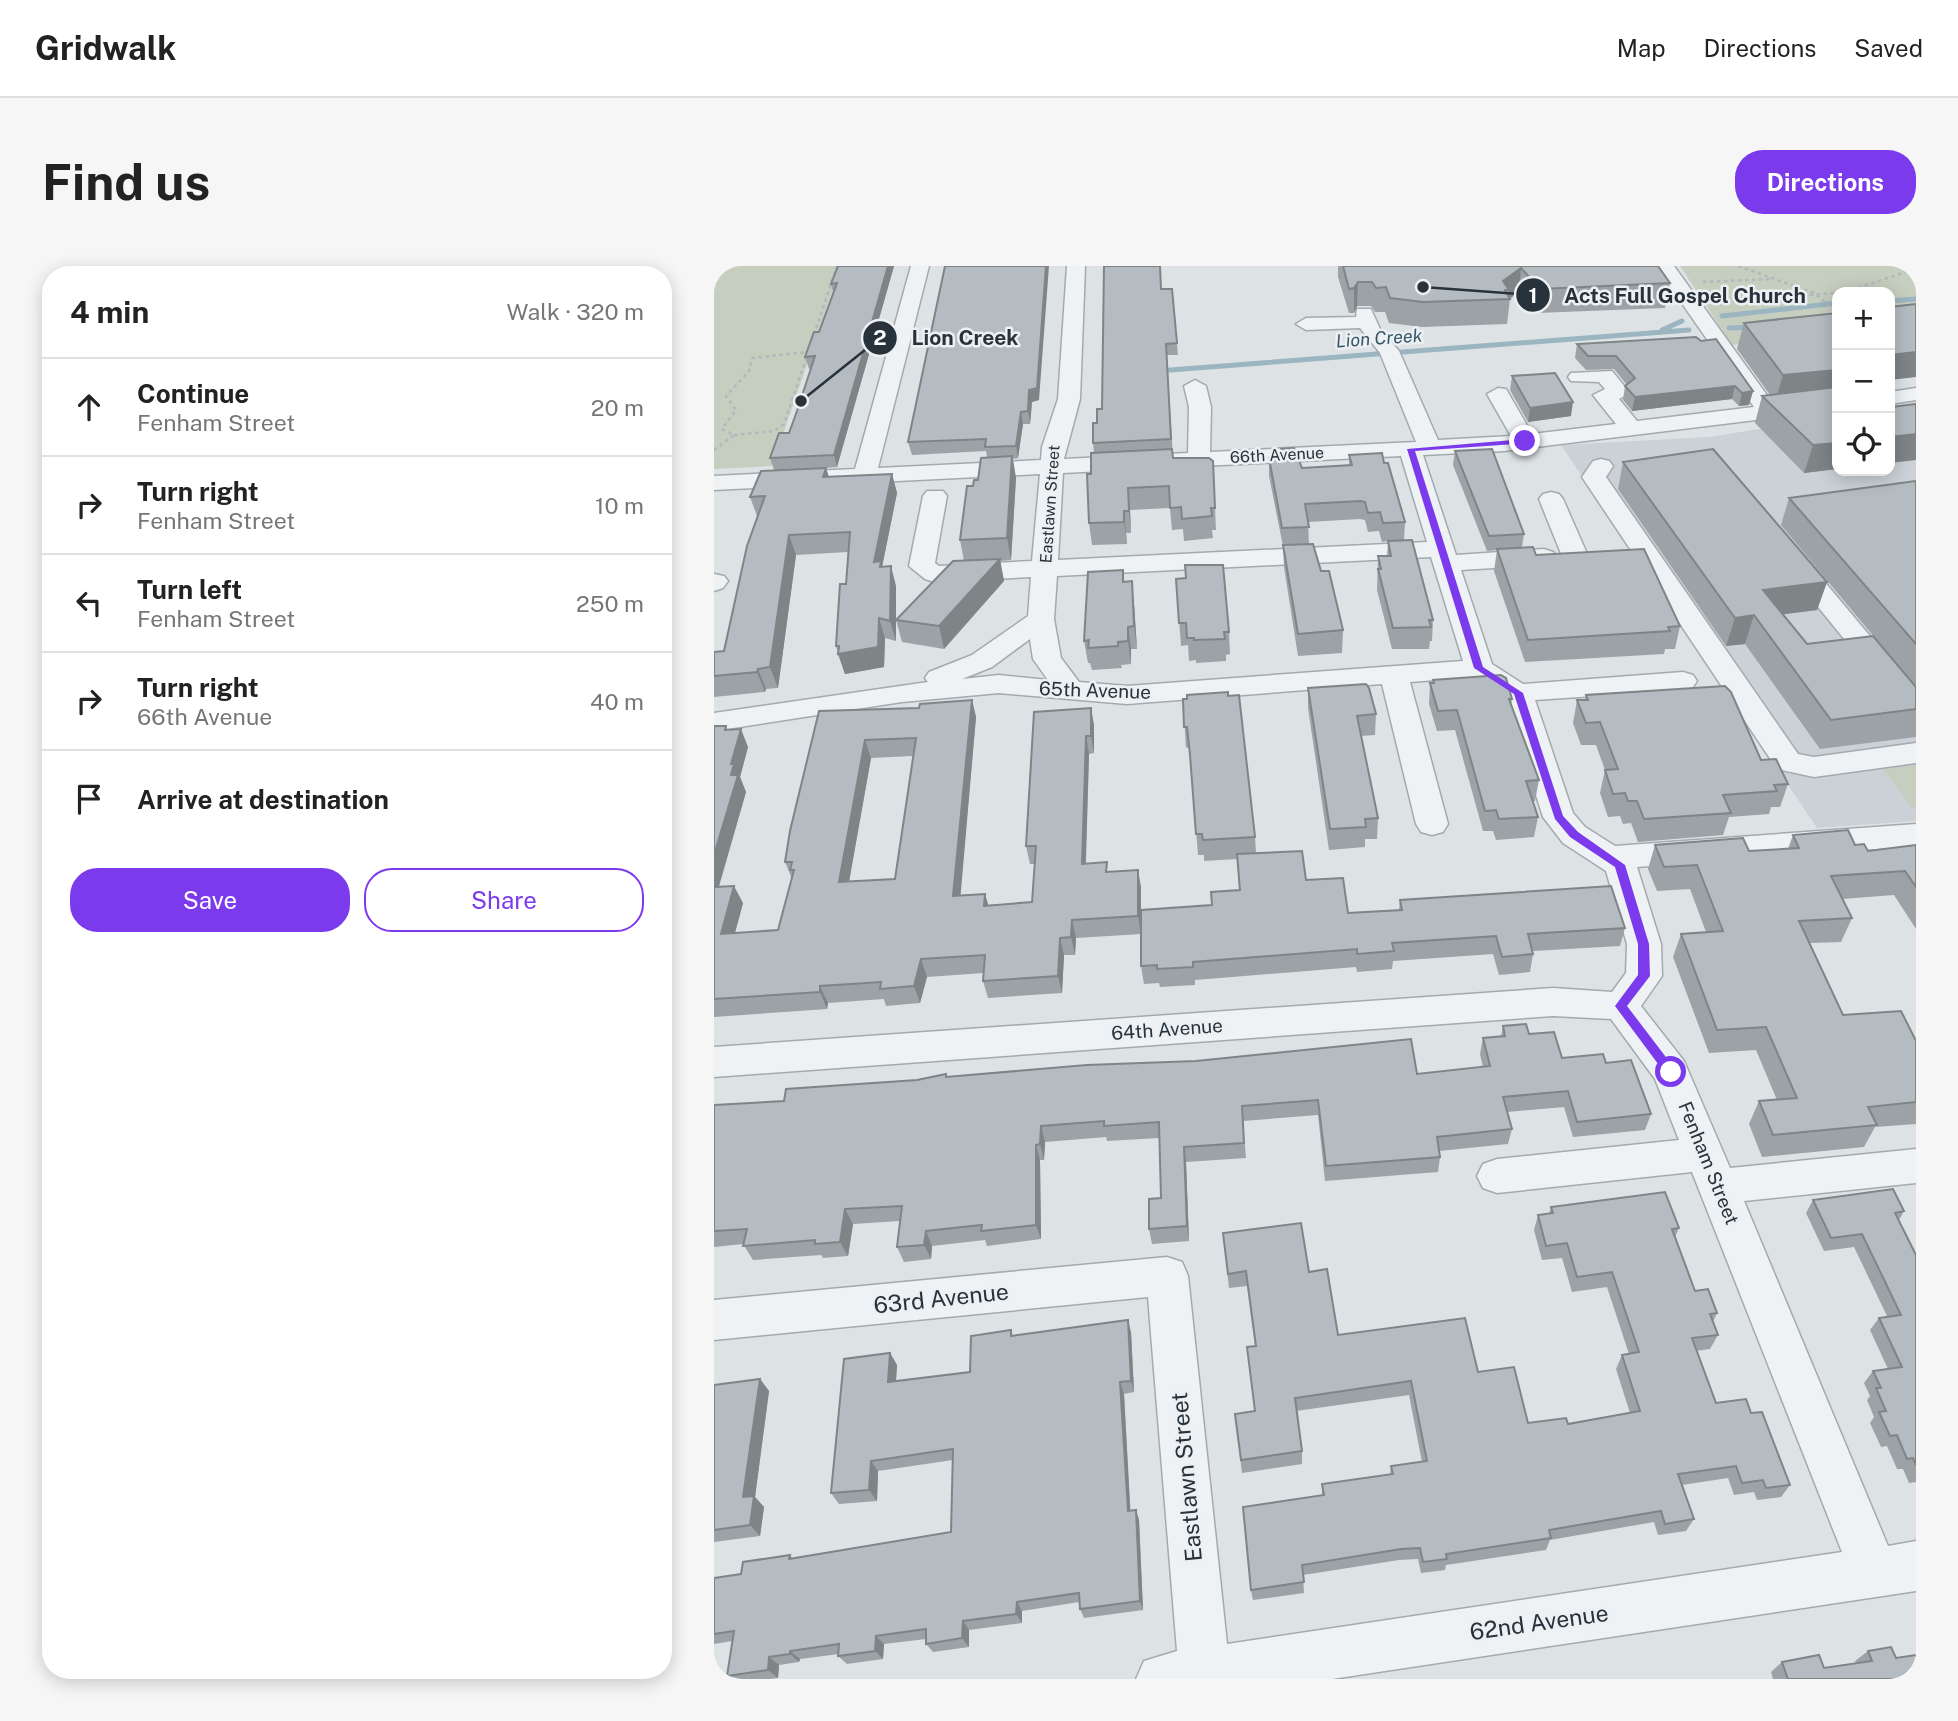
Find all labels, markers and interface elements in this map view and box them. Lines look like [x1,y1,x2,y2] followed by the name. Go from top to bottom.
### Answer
[35,29,176,67] text: Gridwalk
[1617,34,1666,62] text: Map
[1704,34,1816,62] text: Directions
[1854,34,1923,62] text: Saved
[1735,150,1916,214] button: Directions
[42,153,210,211] text: Find us
[1515,274,1820,316] callout: Acts Full Gospel Church
[1529,283,1538,308] text: 1
[1564,283,1806,308] text: Acts Full Gospel Church
[1832,287,1895,476] map controls
[1832,287,1895,350] button: +
[70,294,149,330] text: 4 min
[507,298,644,325] text: Walk · 320 m
[863,317,1033,359] callout: Lion Creek
[1335,324,1423,351] water label: Lion Creek
[873,325,887,350] text: 2
[911,325,1019,350] text: Lion Creek
[1832,350,1895,413] button: −
[137,378,249,409] text: Continue
[70,388,108,426] icon: ahead
[591,394,644,421] text: 20 m
[137,409,295,436] text: Fenham Street
[1832,413,1895,476] button: locate
[1509,425,1540,456] route end
[1230,443,1324,467] street label: 66th Avenue
[1036,444,1064,564] street label: Eastlawn Street
[137,476,259,507] text: Turn right
[70,486,108,524] icon: right
[595,492,644,519] text: 10 m
[137,507,295,534] text: Fenham Street
[137,574,242,605] text: Turn left
[70,584,108,622] icon: left
[576,590,644,617] text: 250 m
[137,605,295,632] text: Fenham Street
[137,672,259,703] text: Turn right
[1039,677,1151,703] street label: 65th Avenue
[70,682,108,720] icon: right
[590,688,644,715] text: 40 m
[137,703,272,730] text: 66th Avenue
[70,780,108,818] icon: arrive
[137,784,389,815] text: Arrive at destination
[70,868,350,932] button: Save
[364,868,644,932] button: Share
[1110,1014,1224,1044] street label: 64th Avenue
[1655,1056,1686,1087] route start
[1674,1098,1744,1228] street label: Fenham Street
[872,1277,1010,1319] street label: 63rd Avenue
[1165,1391,1207,1563] street label: Eastlawn Street
[1468,1599,1610,1645] street label: 62nd Avenue

